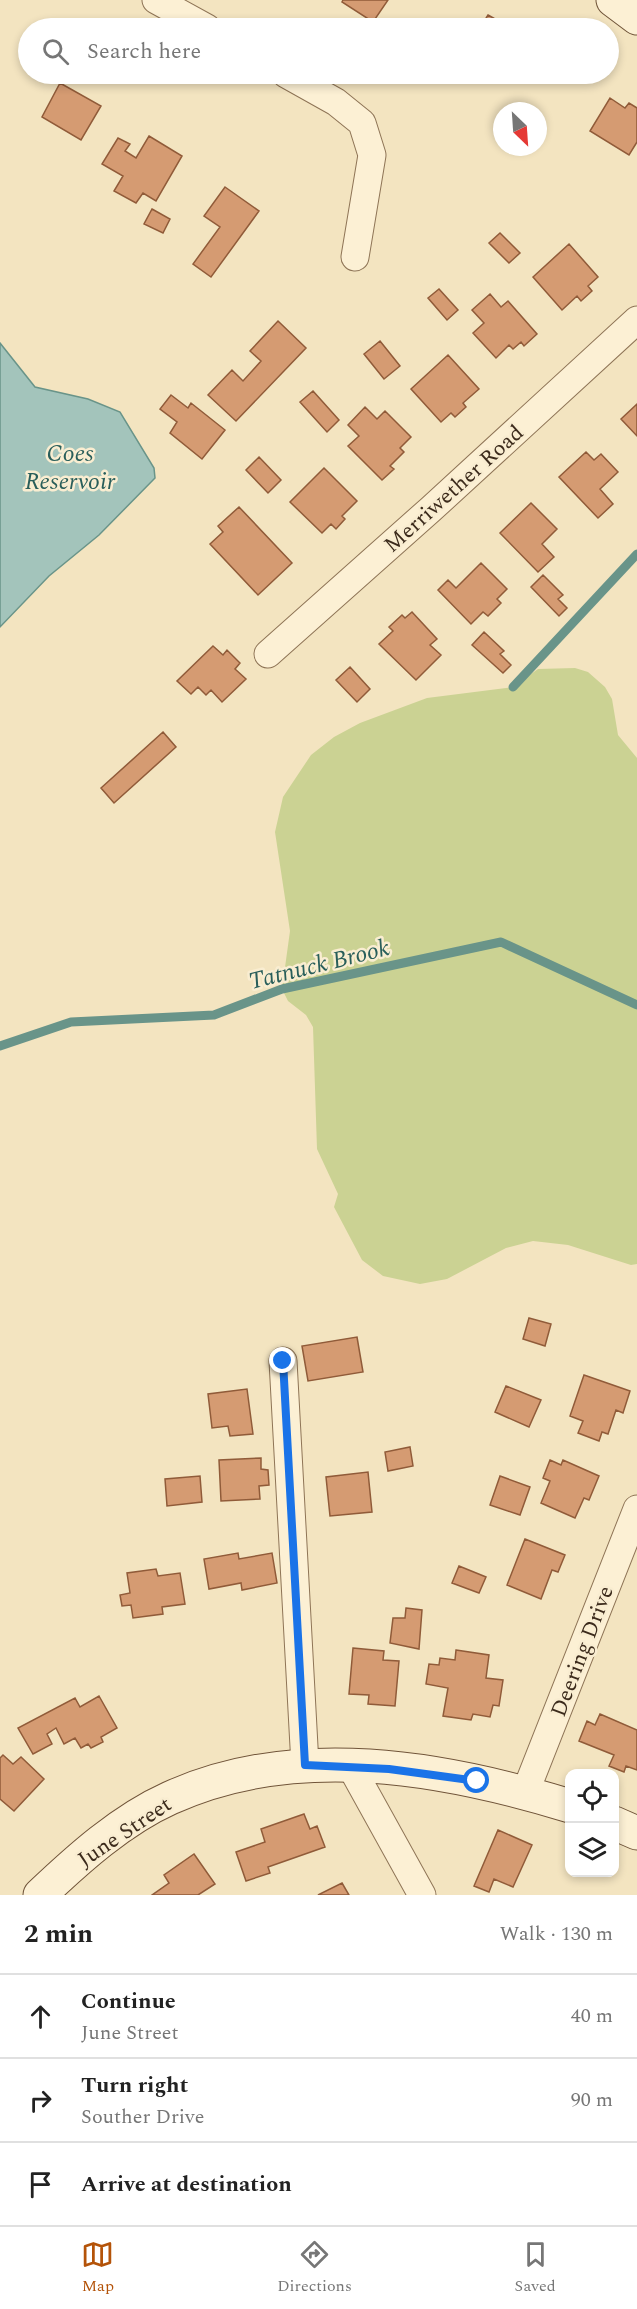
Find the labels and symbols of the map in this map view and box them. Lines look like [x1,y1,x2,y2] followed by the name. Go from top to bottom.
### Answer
[493,102,547,156] north arrow
[377,417,531,561] street label: Merriwether Road
[25,436,116,500] water label: Coes Reservoir
[245,930,394,1000] water label: Tatnuck Brook
[269,1347,295,1373] route end
[542,1581,623,1722] street label: Deering Drive
[463,1767,489,1793] route start
[71,1788,179,1876] street label: June Street

